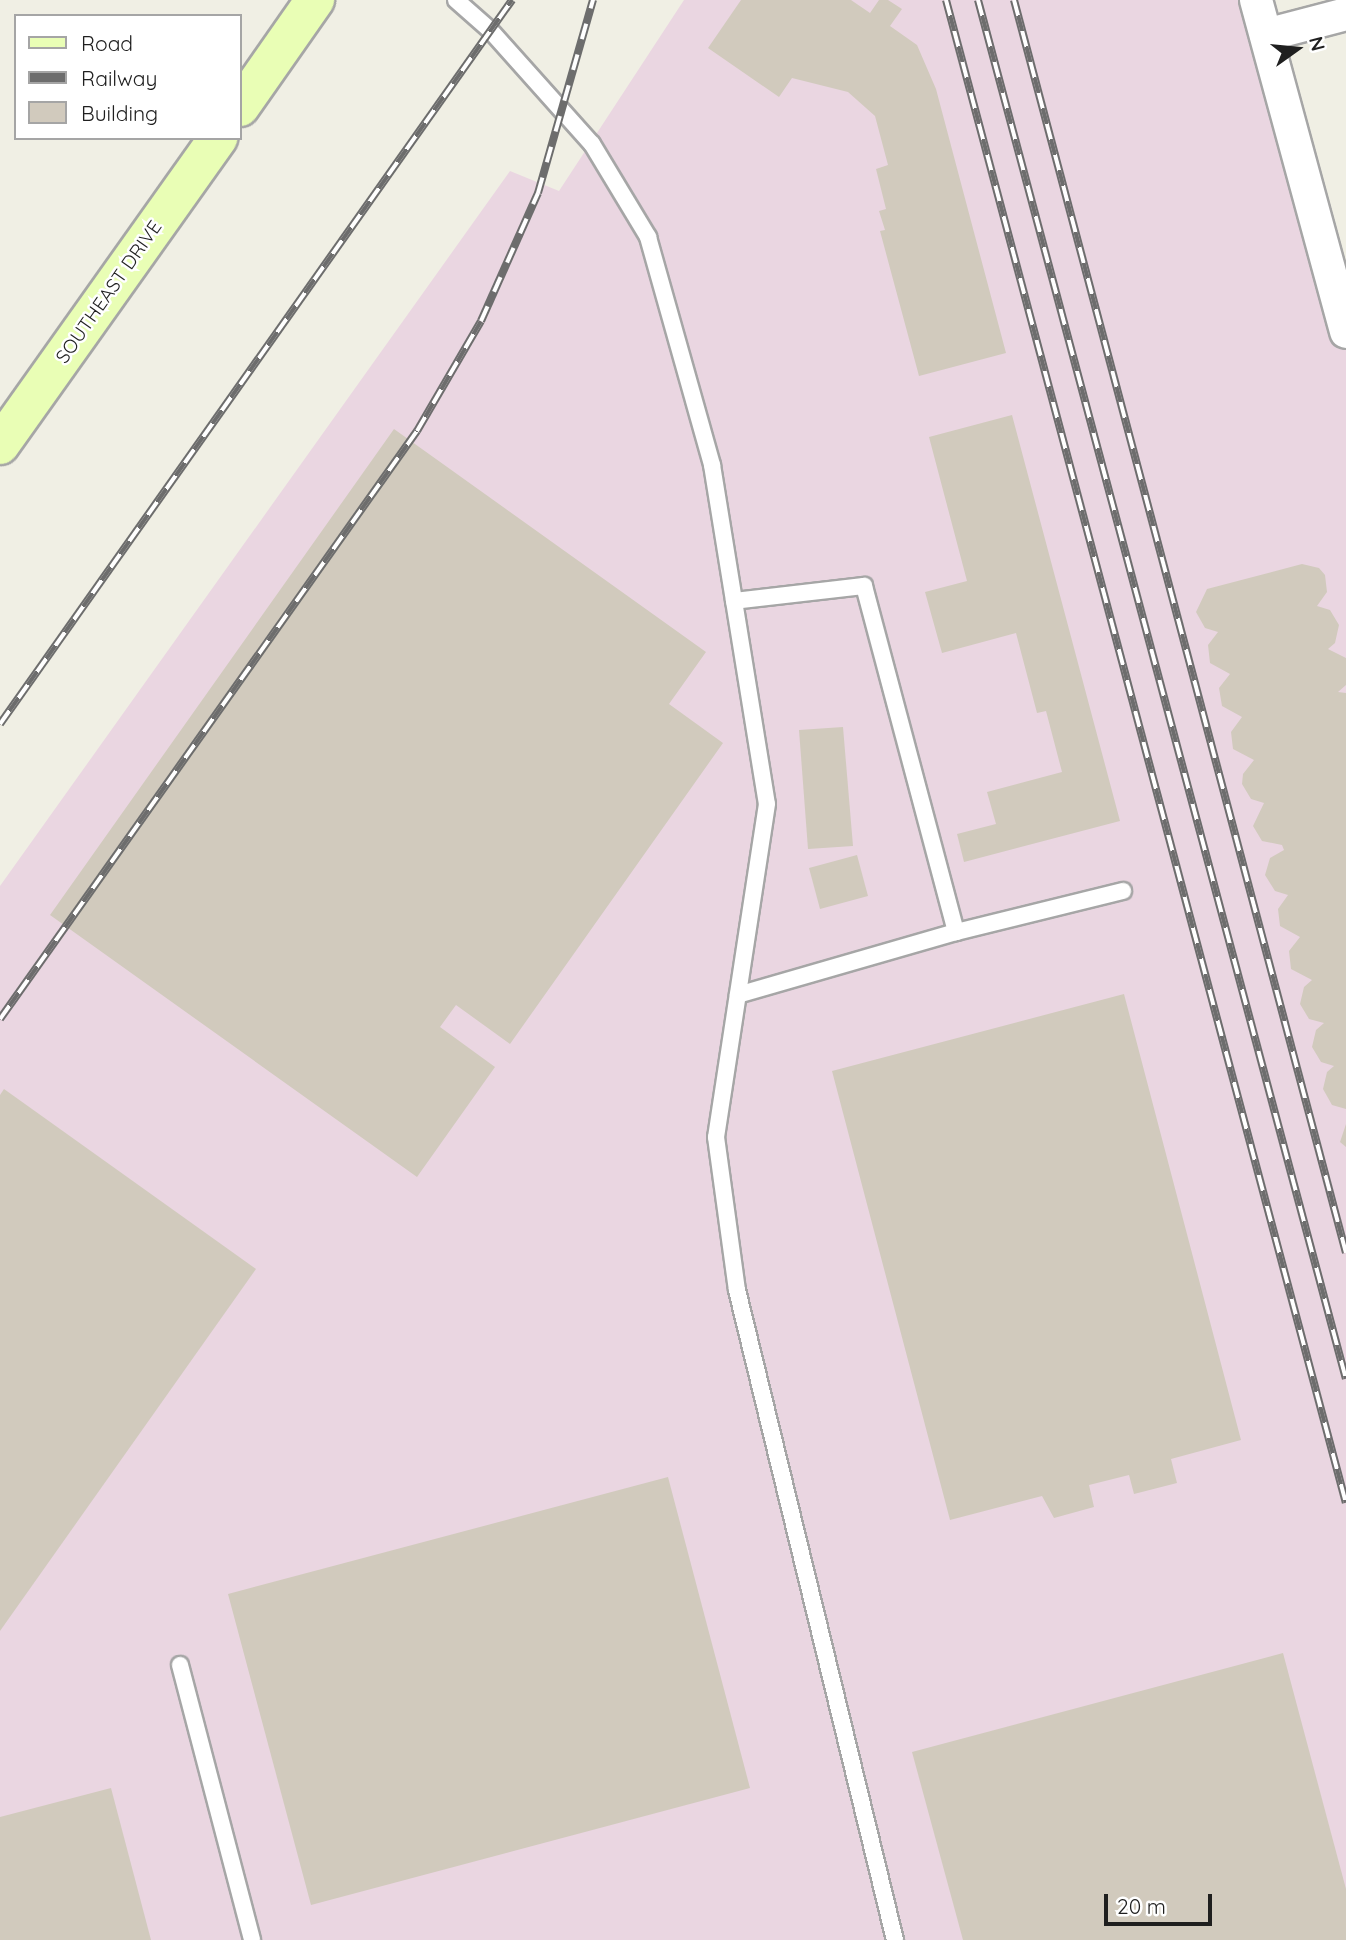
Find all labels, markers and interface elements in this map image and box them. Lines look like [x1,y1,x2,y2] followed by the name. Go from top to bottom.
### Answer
[14,14,242,140] legend
[1262,14,1332,84] north arrow
[81,30,133,56] text: Road
[1304,34,1331,53] text: N
[81,65,157,91] text: Railway
[81,100,158,126] text: Building
[51,216,167,368] street label: SOUTHEAST DRIVE
[1108,1881,1216,1925] scale bar
[1117,1893,1166,1919] text: 20 m

